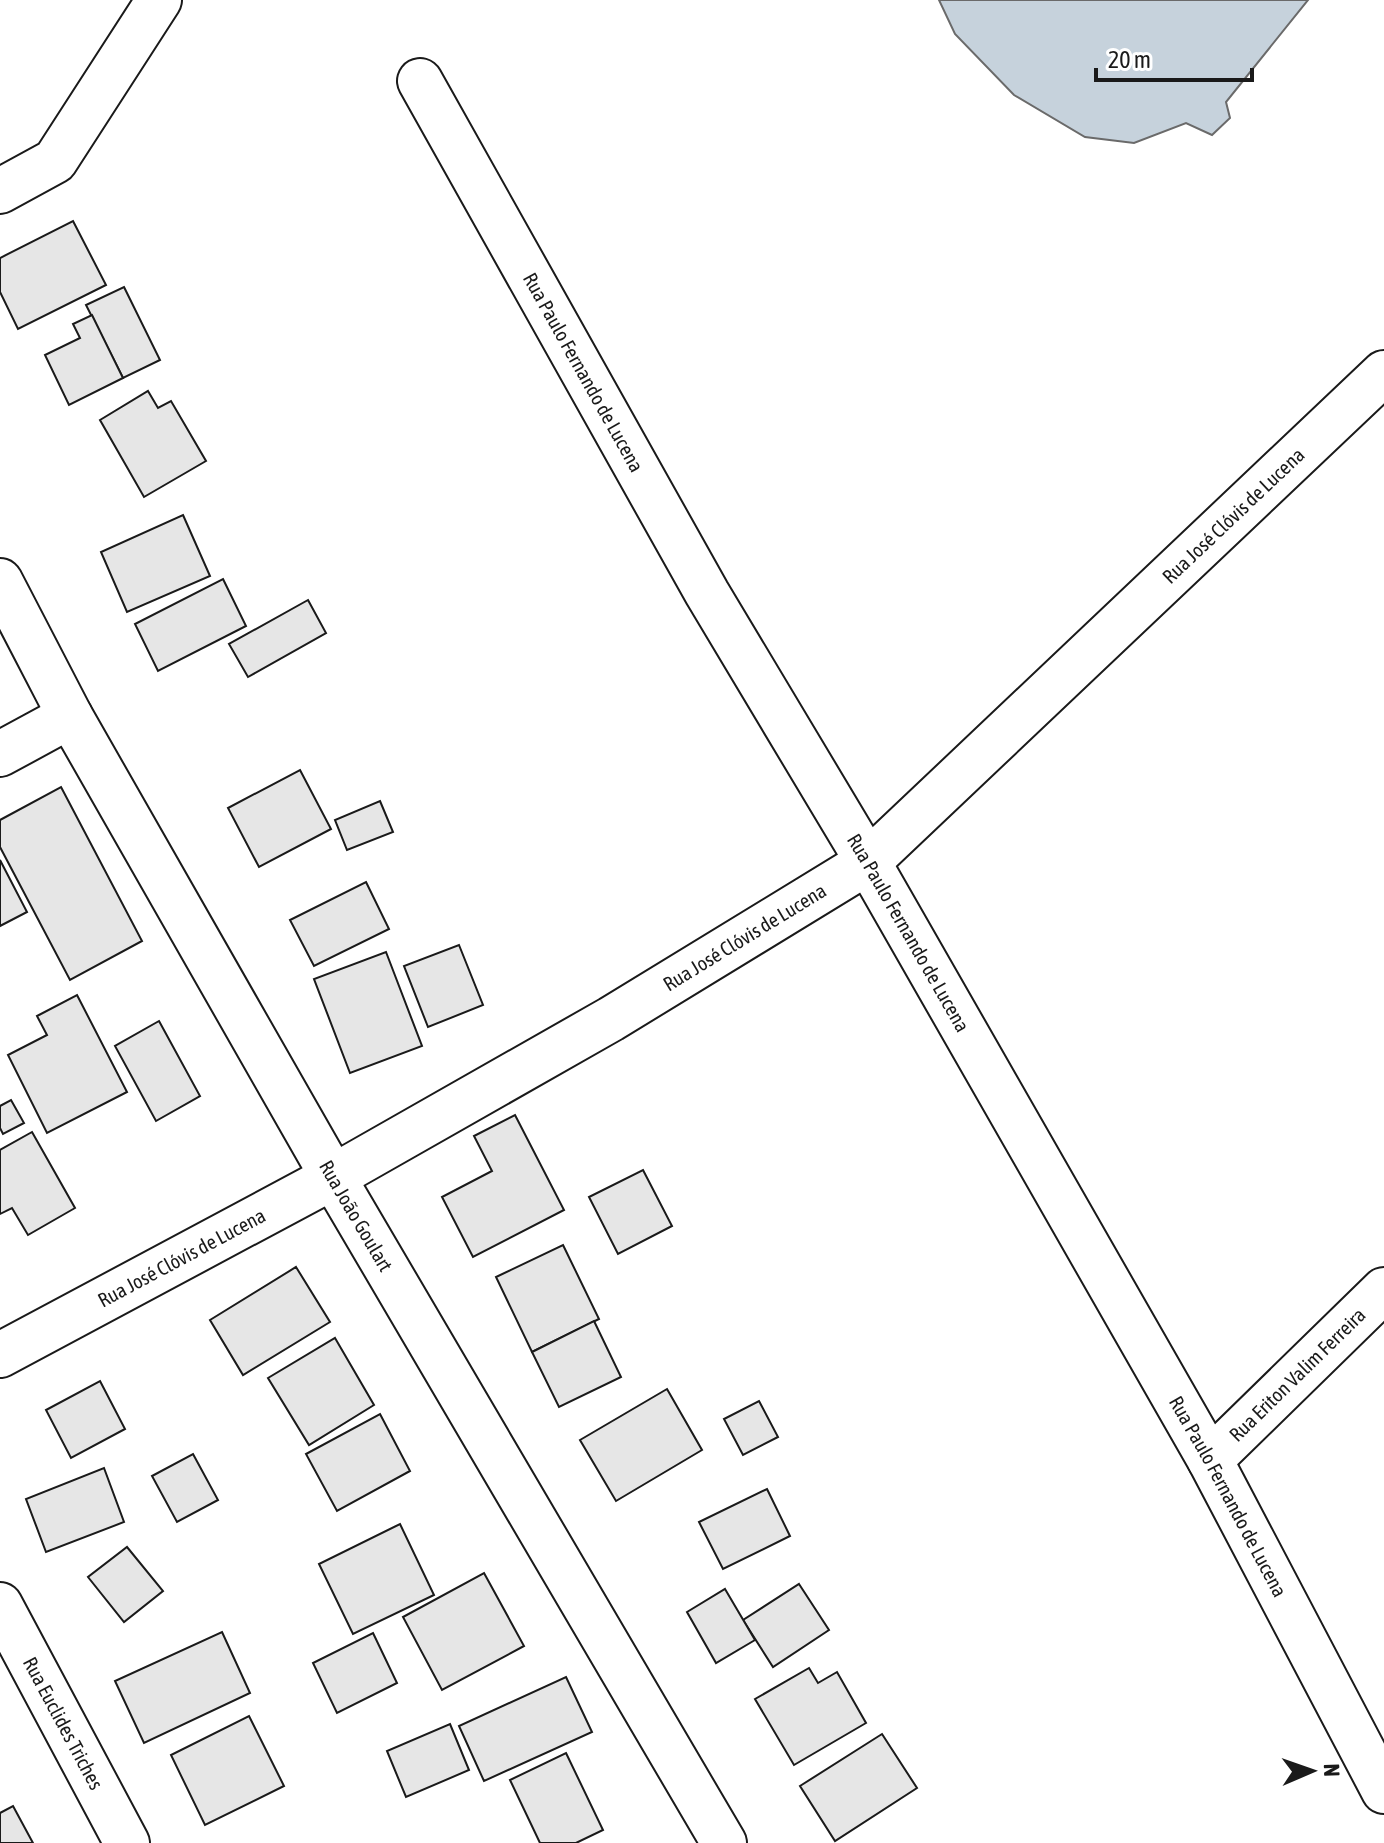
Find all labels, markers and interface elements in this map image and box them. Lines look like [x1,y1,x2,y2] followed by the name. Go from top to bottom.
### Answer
[1096,32,1252,82] scale bar
[1108,46,1151,73] text: 20 m
[519,268,649,476] street label: Rua Paulo Fernando de Lucena
[1157,443,1309,588] street label: Rua José Clóvis de Lucena
[843,829,975,1036] street label: Rua Paulo Fernando de Lucena
[659,878,830,995] street label: Rua José Clóvis de Lucena
[315,1156,398,1276] street label: Rua João Goulart
[94,1203,269,1312] street label: Rua José Clóvis de Lucena
[1224,1303,1370,1446] street label: Rua Eriton Valim Ferreira
[1165,1392,1292,1601] street label: Rua Paulo Fernando de Lucena
[19,1653,108,1793] street label: Rua Euclides Triches
[1272,1731,1352,1811] north arrow
[1319,1763,1345,1777] text: N

